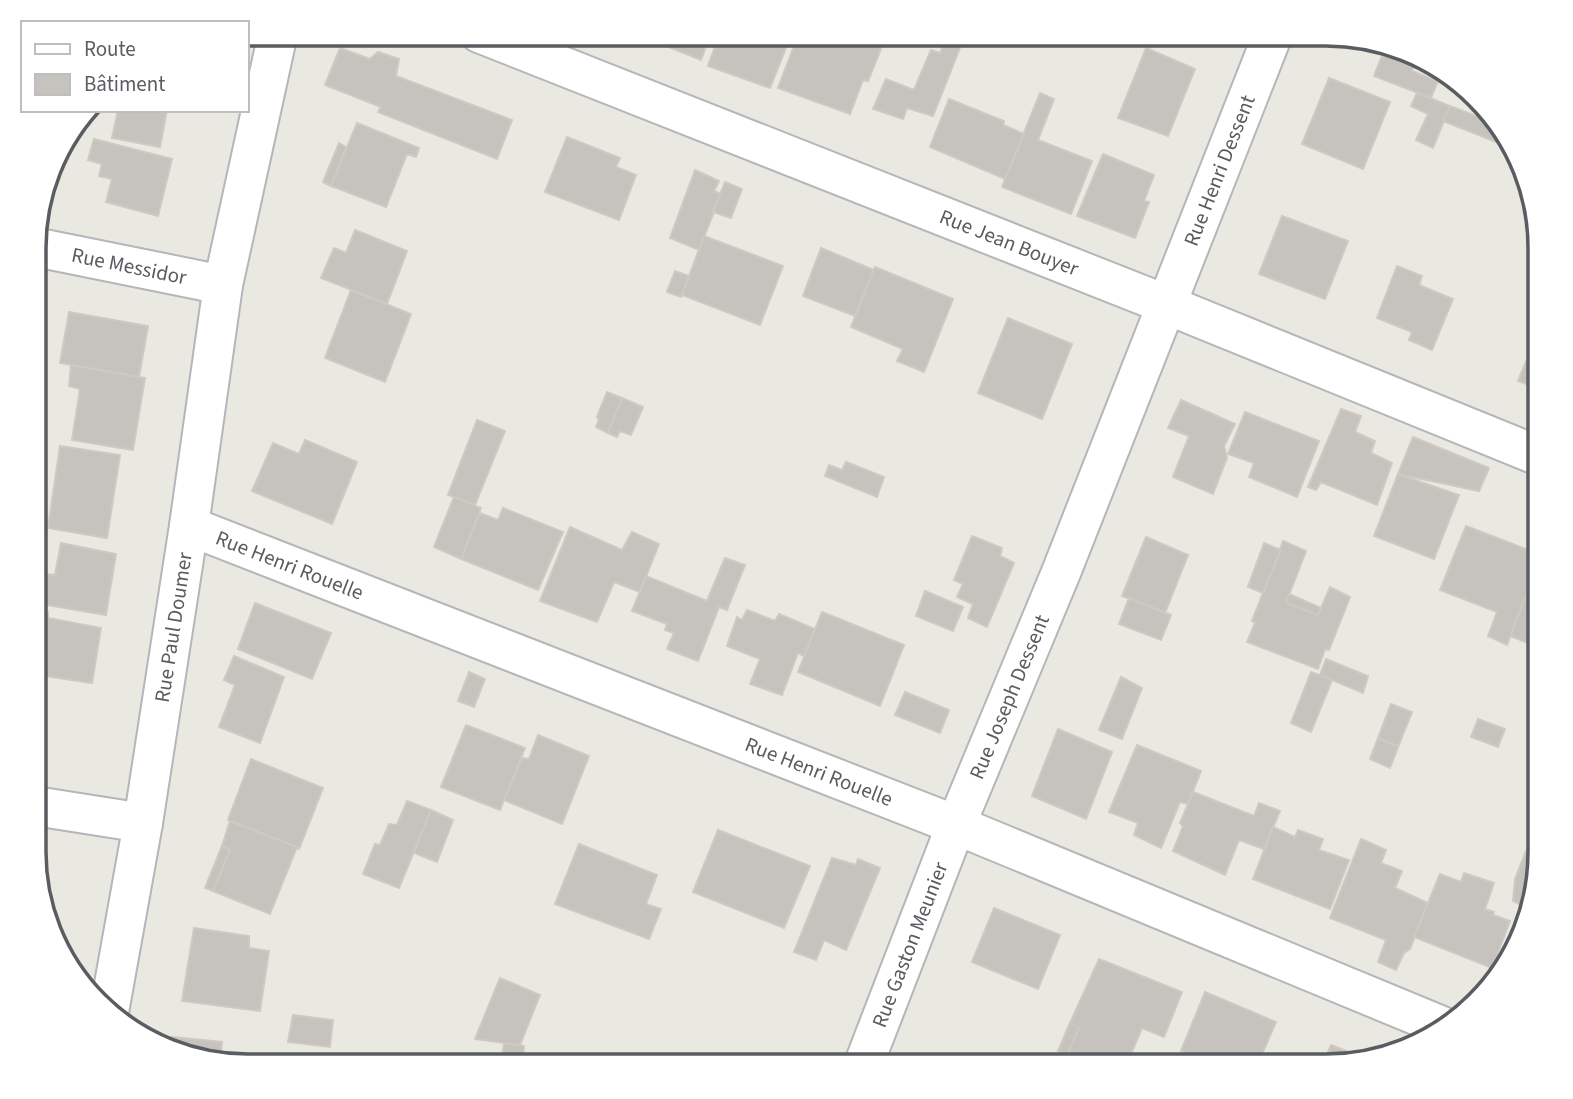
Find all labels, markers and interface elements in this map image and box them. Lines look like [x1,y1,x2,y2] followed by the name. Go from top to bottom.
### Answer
[21,21,248,112] legend
[84,34,136,64] text: Route
[84,69,165,99] text: Bâtiment
[1176,90,1263,250] street label: Rue Henri Dessent
[935,201,1084,284] street label: Rue Jean Bouyer
[69,240,190,292] street label: Rue Messidor
[211,523,368,608] street label: Rue Henri Rouelle
[147,550,200,705] street label: Rue Paul Doumer
[962,610,1057,784] street label: Rue Joseph Dessent
[741,729,897,814] street label: Rue Henri Rouelle
[864,857,956,1032] street label: Rue Gaston Meunier

